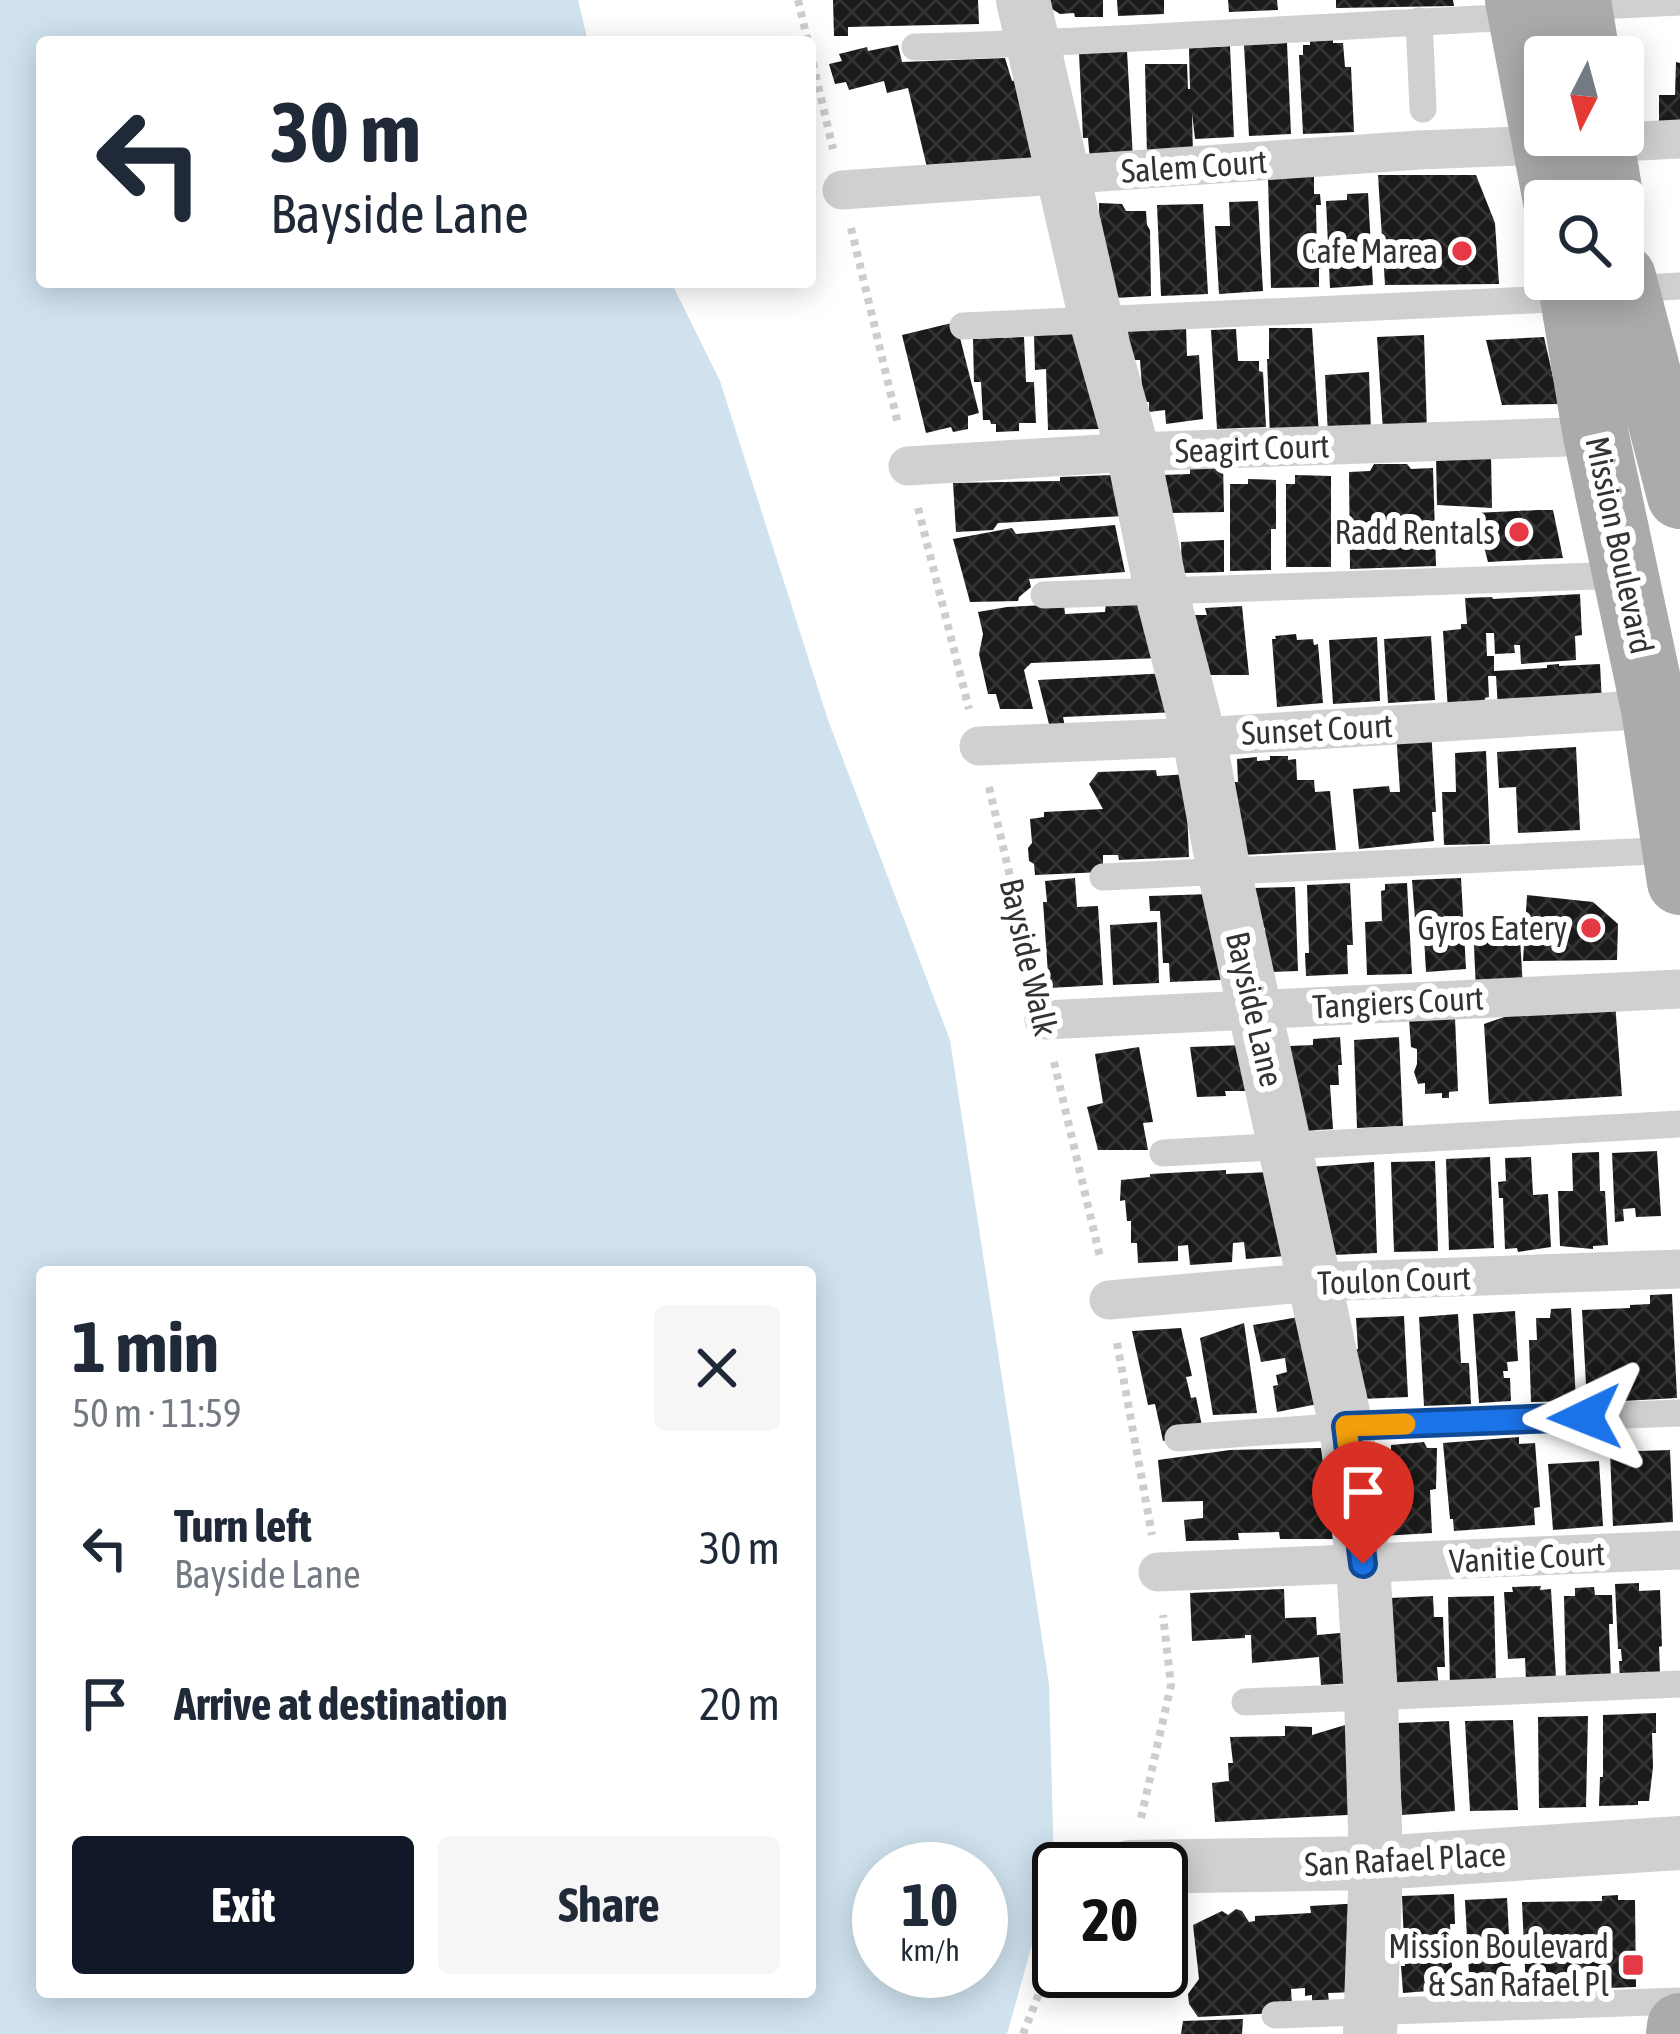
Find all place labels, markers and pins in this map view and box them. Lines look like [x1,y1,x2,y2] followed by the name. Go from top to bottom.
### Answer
[1302,232,1438,270] place label: Cafe Marea
[1449,238,1475,264] marker: Cafe Marea
[1335,513,1495,551] place label: Radd Rentals
[1506,519,1532,545] marker: Radd Rentals
[1418,909,1567,947] place label: Gyros Eatery
[1578,915,1604,941] marker: Gyros Eatery
[1312,1441,1414,1564] pin
[1388,1927,1609,2003] place label: Mission Boulevard & San Rafael Pl
[1620,1952,1646,1978] marker: Mission Boulevard & San Rafael Pl

